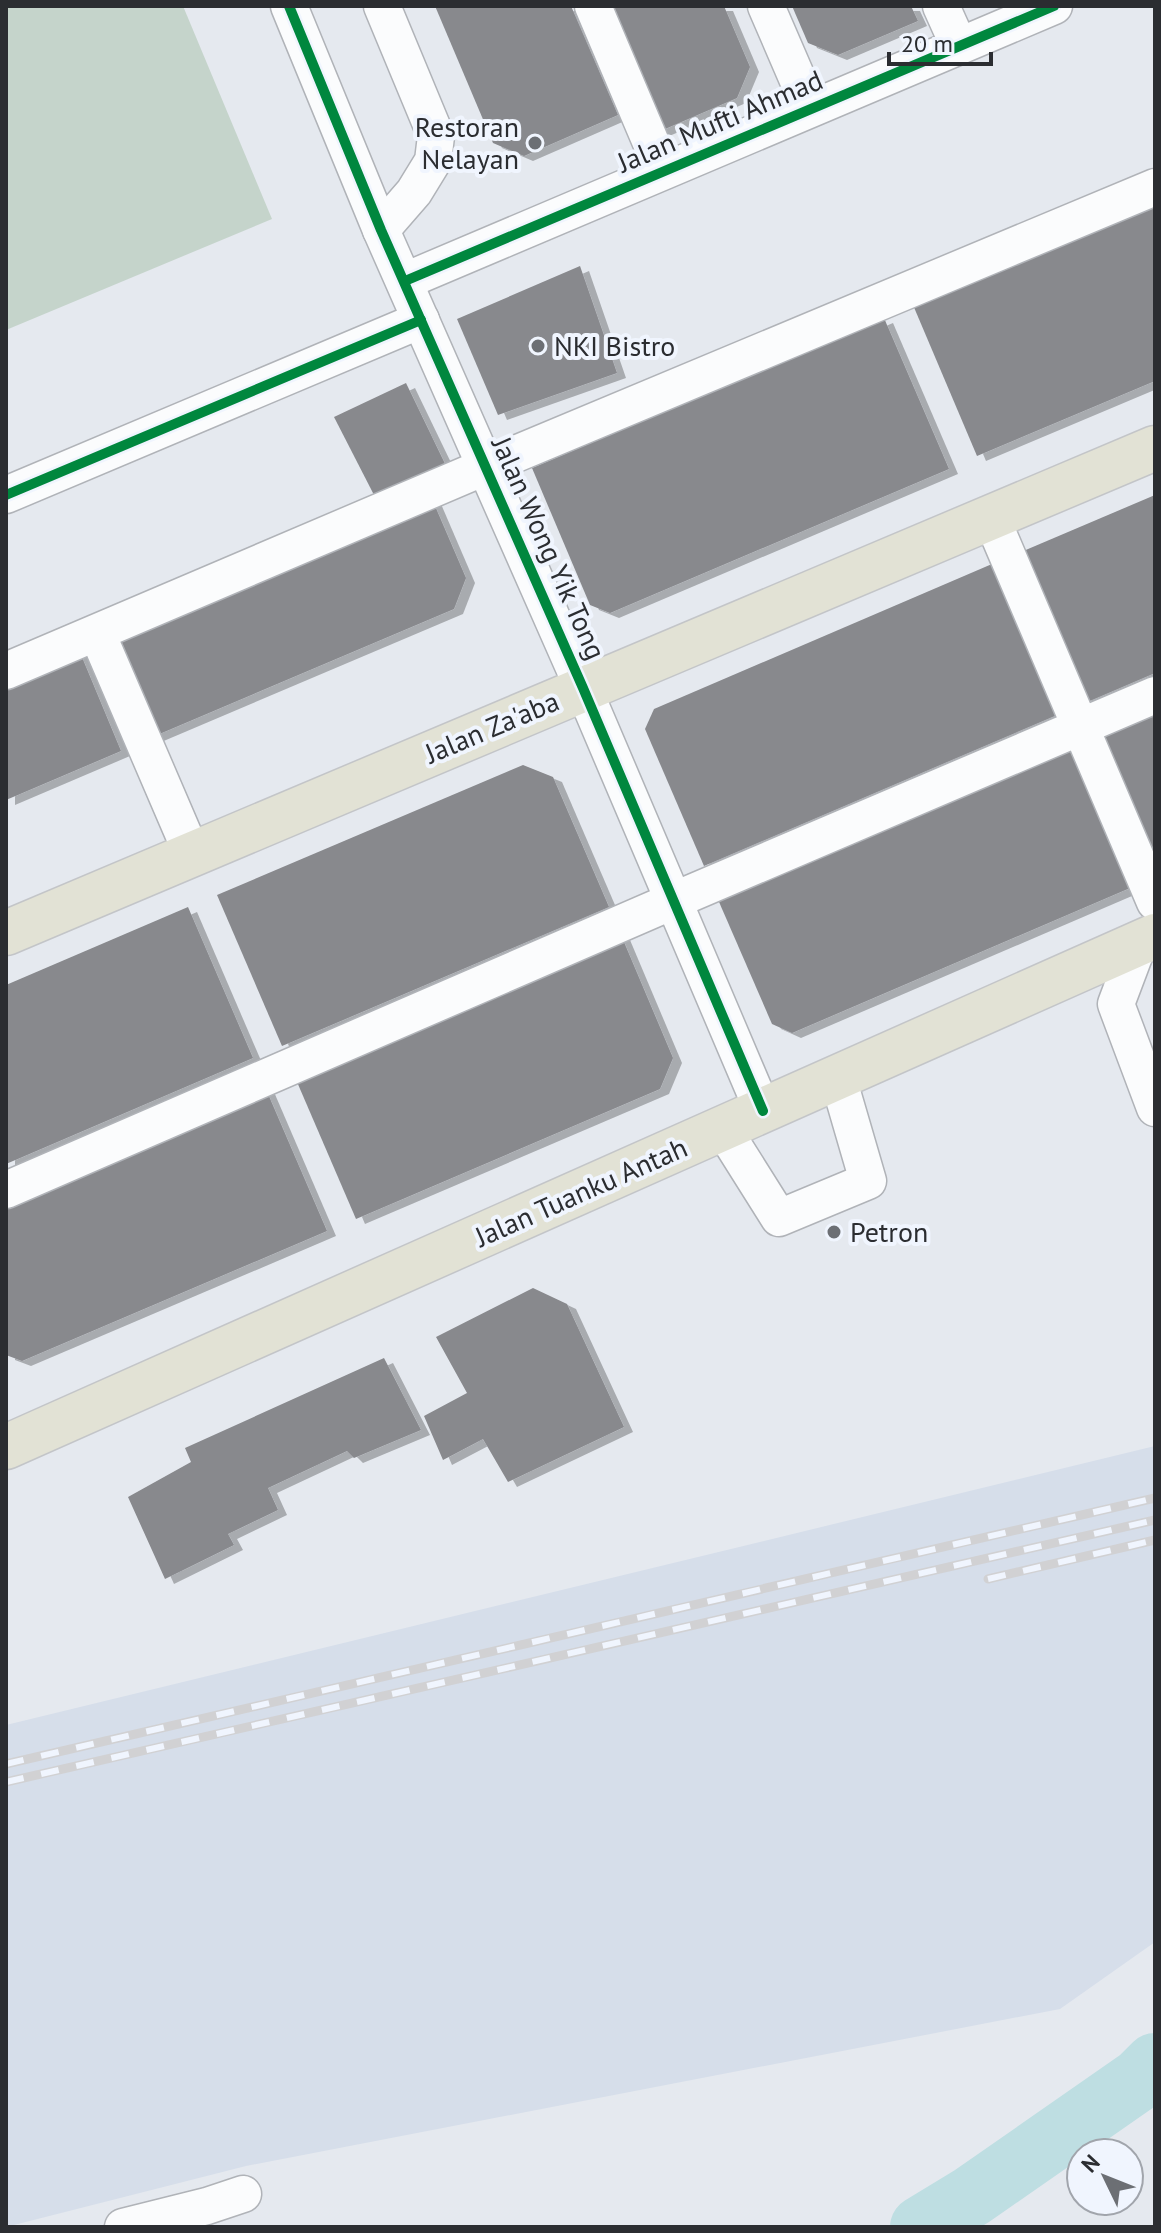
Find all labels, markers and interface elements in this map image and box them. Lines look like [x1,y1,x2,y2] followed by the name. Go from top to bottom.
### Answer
[889,16,991,66] scale bar
[901,28,953,59] text: 20 m
[611,61,828,181] street label: Jalan Mufti Ahmad
[415,108,519,177] place label: Restoran Nelayan
[526,134,544,152] marker: Restoran Nelayan
[554,327,675,364] place label: NKI Bistro
[529,337,547,355] marker: NKI Bistro
[483,430,615,665] street label: Jalan Wong Yik Tong
[418,682,564,772] street label: Jalan Za'aba
[468,1128,693,1255] street label: Jalan Tuanku Antah
[850,1213,928,1250] place label: Petron
[825,1223,843,1241] marker: Petron
[1065,2137,1145,2217] north arrow
[1075,2149,1106,2178] text: N

